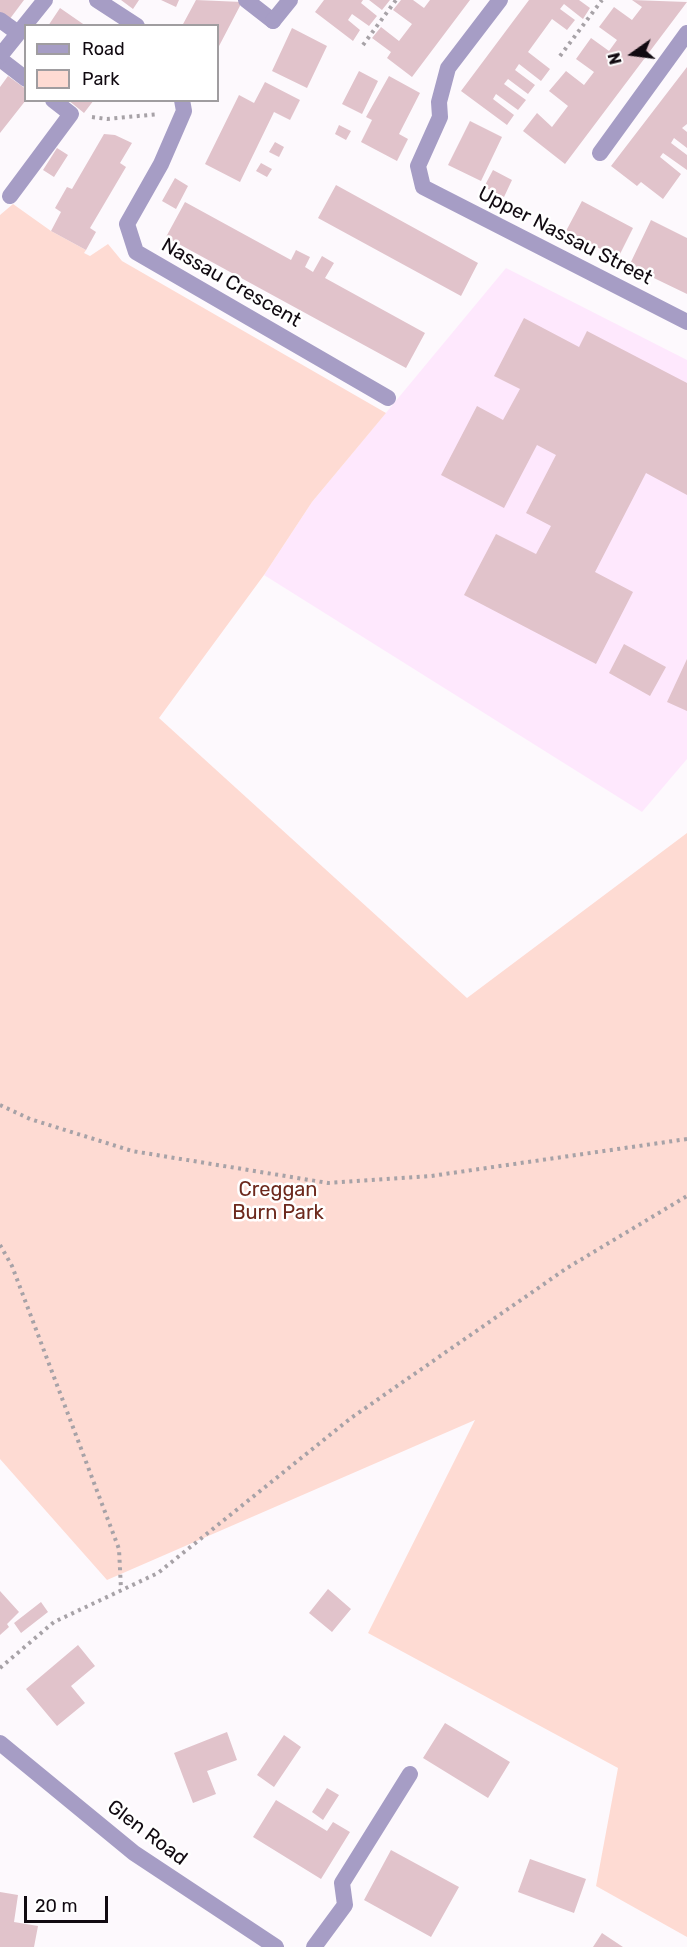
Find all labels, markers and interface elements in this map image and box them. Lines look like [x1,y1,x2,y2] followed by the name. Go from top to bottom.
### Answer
[24,24,219,102] legend
[603,24,663,84] north arrow
[82,38,125,60] text: Road
[604,51,626,66] text: N
[82,68,119,90] text: Park
[474,182,656,290] street label: Upper Nassau Street
[157,233,305,333] street label: Nassau Crescent
[232,1178,324,1225] park label: Creggan Burn Park
[102,1795,192,1871] street label: Glen Road
[27,1884,111,1922] scale bar
[35,1895,77,1917] text: 20 m

